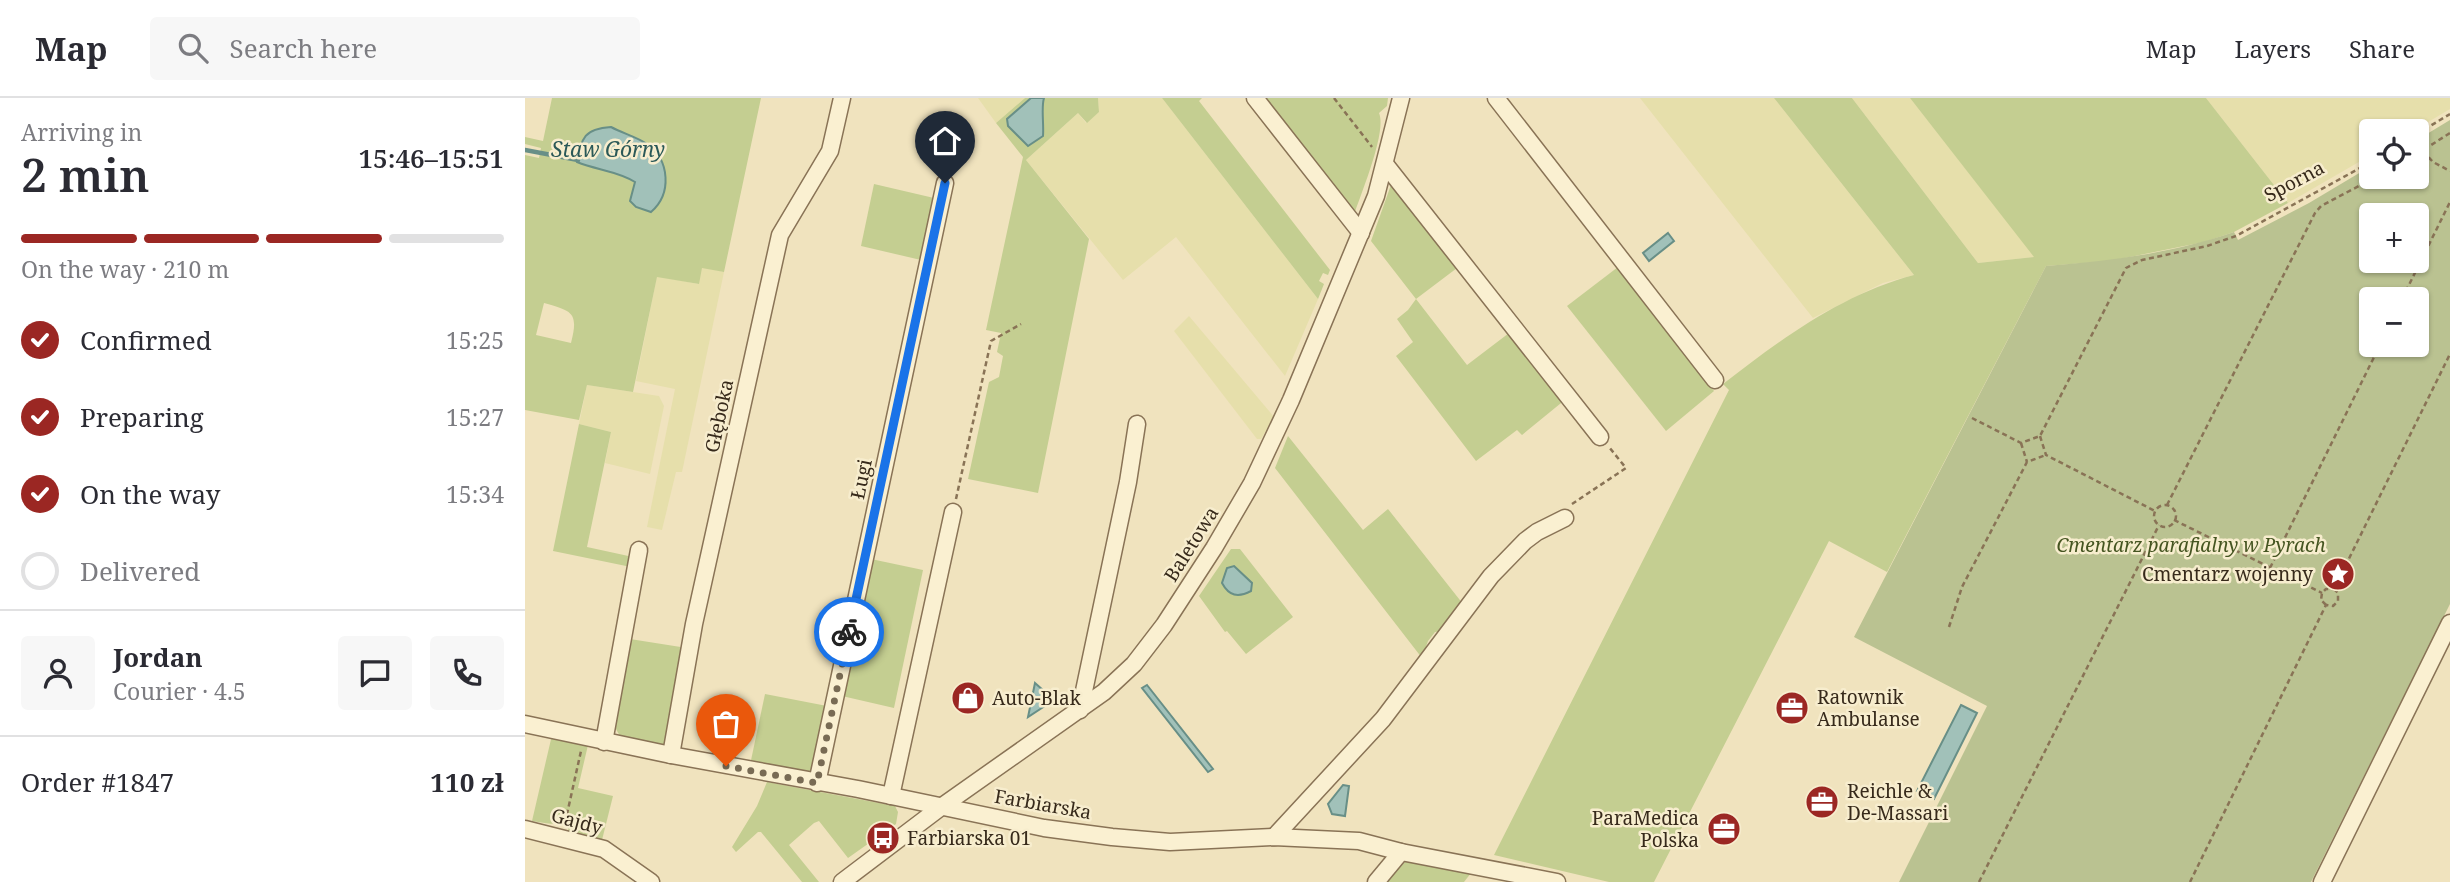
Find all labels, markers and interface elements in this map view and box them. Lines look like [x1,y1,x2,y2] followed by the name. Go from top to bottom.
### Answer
[150,17,640,80] search box
[35,26,108,71] text: Map
[174,29,212,67] icon: search
[230,30,377,66] text: Search here
[2146,32,2197,65] text: Map
[2235,32,2311,65] text: Layers
[2349,32,2415,65] text: Share
[915,111,975,183] pin
[21,116,142,148] text: Arriving in
[2359,119,2429,357] map controls
[2359,119,2429,189] button: locate
[926,122,964,160] icon: home
[551,135,665,163] water label: Staw Górny
[358,140,504,176] text: 15:46–15:51
[21,143,149,205] text: 2 min
[2259,154,2329,208] street label: Sporna
[2359,203,2429,273] button: +
[21,253,229,285] text: On the way · 210 m
[2359,287,2429,357] button: −
[21,321,59,359] icon: check
[80,322,212,358] text: Confirmed
[446,324,504,356] text: 15:25
[699,377,739,455] street label: Głęboka
[21,398,59,436] icon: check
[80,399,204,435] text: Preparing
[446,401,504,433] text: 15:27
[844,457,878,501] street label: Ługi
[21,475,59,513] icon: check
[80,476,220,512] text: On the way
[446,478,504,510] text: 15:34
[1158,502,1224,586] street label: Baletowa
[2056,532,2326,558] park label: Cmentarz parafialny w Pyrach
[80,553,200,589] text: Delivered
[2319,555,2357,593] place icon: Cmentarz wojenny
[2142,561,2313,587] place label: Cmentarz wojenny
[814,597,884,667] courier
[830,613,868,651] icon: bike
[21,636,95,710] button: person
[338,636,412,710] button: chat
[430,636,504,710] button: phone
[113,639,203,675] text: Jordan
[113,675,246,707] text: Courier · 4.5
[949,679,987,717] shop icon: Auto-Blak
[1817,684,1920,732] place label: Ratownik Ambulanse
[992,685,1082,711] place label: Auto-Blak
[1773,689,1811,727] office icon: Ratownik Ambulanse
[696,694,756,766] pin
[707,705,745,743] icon: bag
[21,764,174,800] text: Order #1847
[430,764,504,800] text: 110 zł
[1847,778,1948,826] place label: Reichle & De-Massari
[993,783,1093,825] street label: Farbiarska
[1803,783,1841,821] office icon: Reichle & De-Massari
[548,802,606,840] street label: Gajdy
[1592,805,1699,853] place label: ParaMedica Polska
[1705,810,1743,848] office icon: ParaMedica Polska
[864,819,902,857] bus stop icon: Farbiarska 01
[907,825,1031,851] place label: Farbiarska 01

